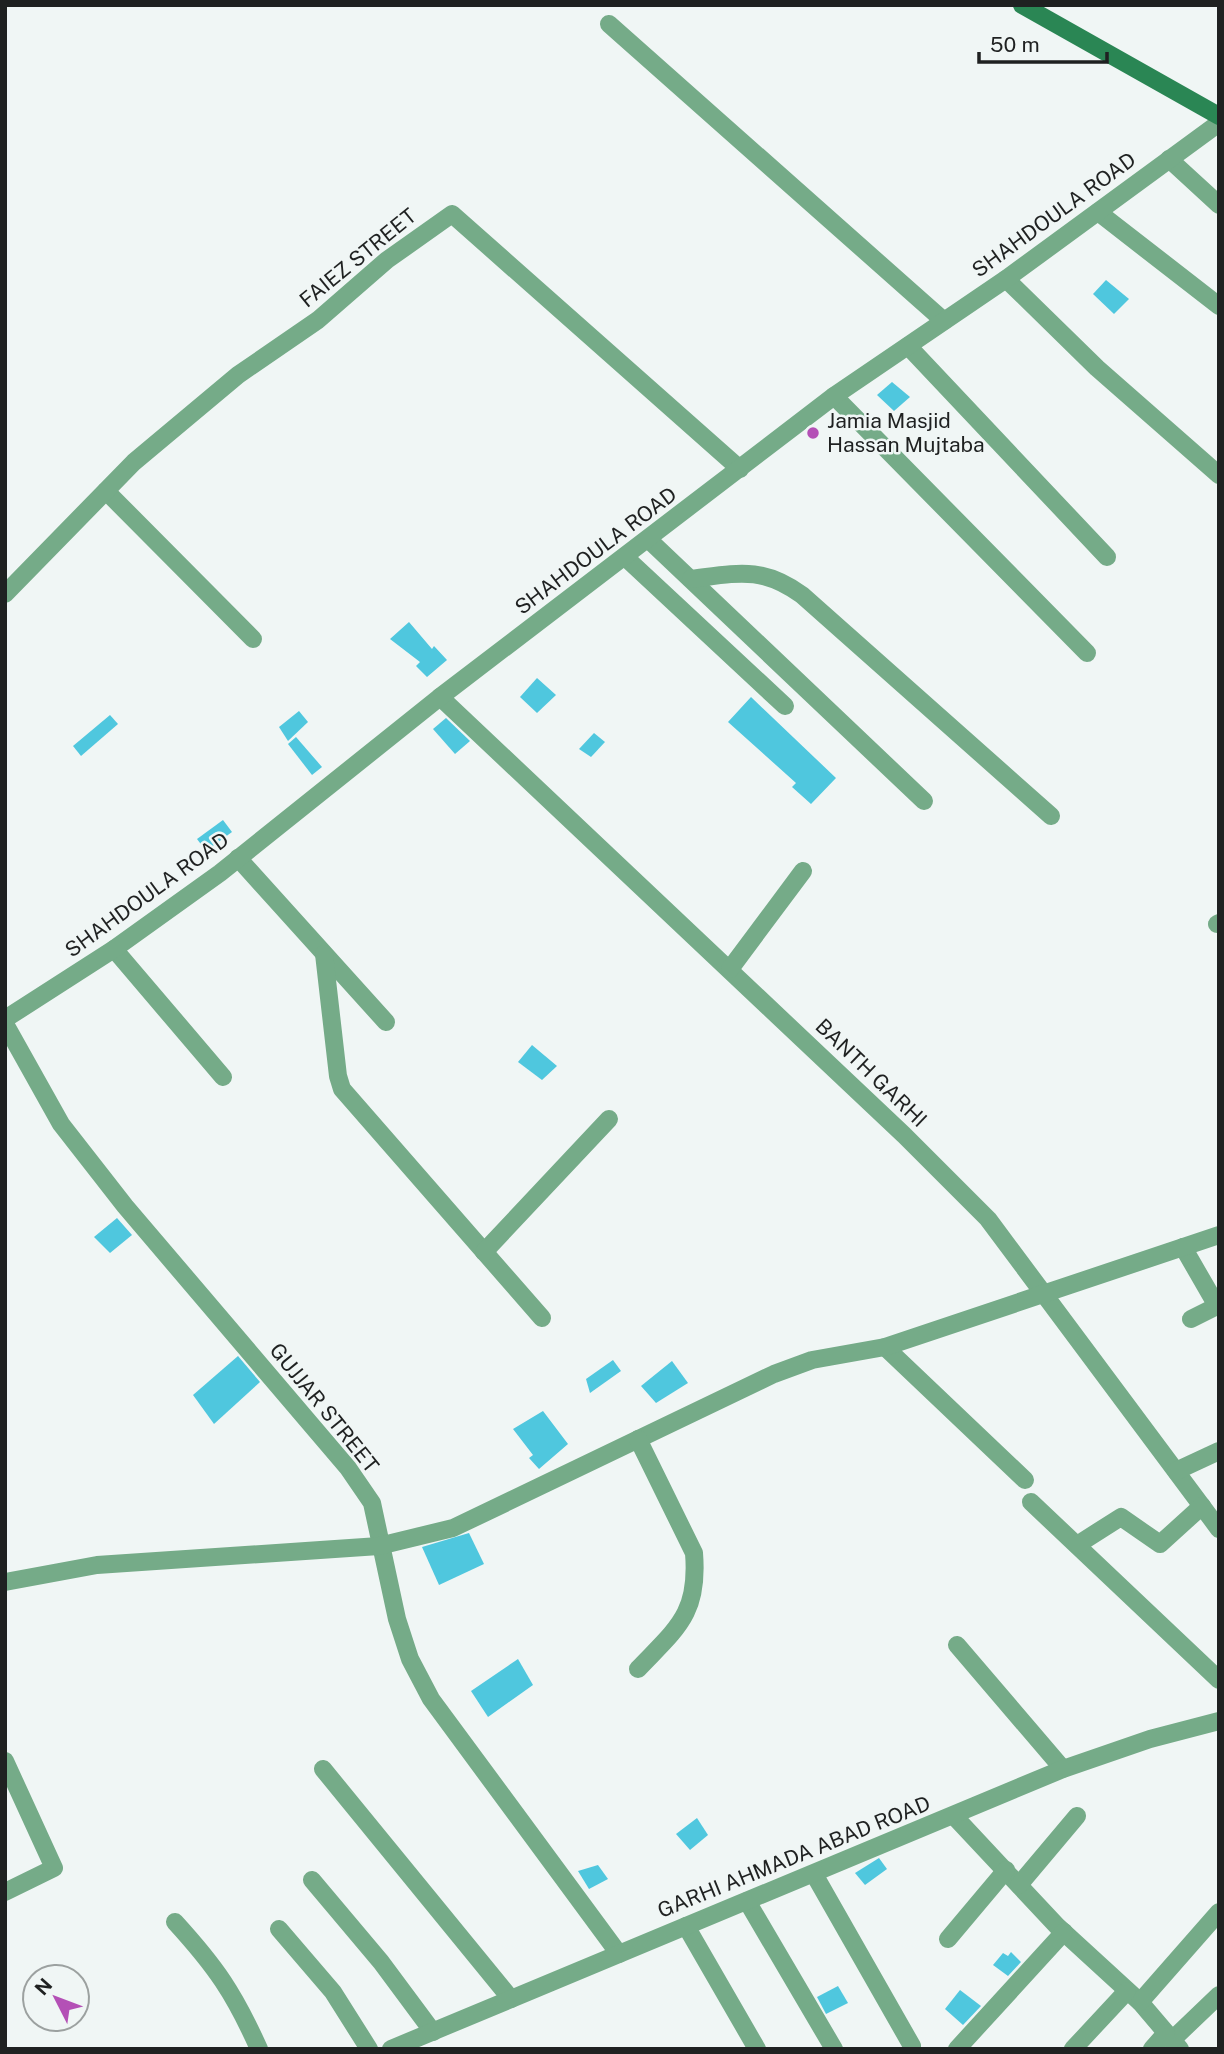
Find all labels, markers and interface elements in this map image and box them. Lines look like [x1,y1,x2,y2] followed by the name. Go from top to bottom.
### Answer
[979,21,1107,65] scale bar
[990,32,1040,57] text: 50 m
[967,147,1140,282] street label: SHAHDOULA ROAD
[294,203,421,312] street label: FAIEZ STREET
[827,408,985,457] place label: Jamia Masjid Hassan Mujtaba
[805,425,821,441] marker: Jamia Masjid Hassan Mujtaba
[510,482,682,620] street label: SHAHDOULA ROAD
[60,827,233,962] street label: SHAHDOULA ROAD
[811,1013,932,1132] street label: BANTH GARHI
[265,1338,384,1477] street label: GUJJAR STREET
[654,1790,934,1923] street label: GARHI AHMADA ABAD ROAD
[21,1963,91,2033] north arrow
[30,1974,57,2000] text: N

